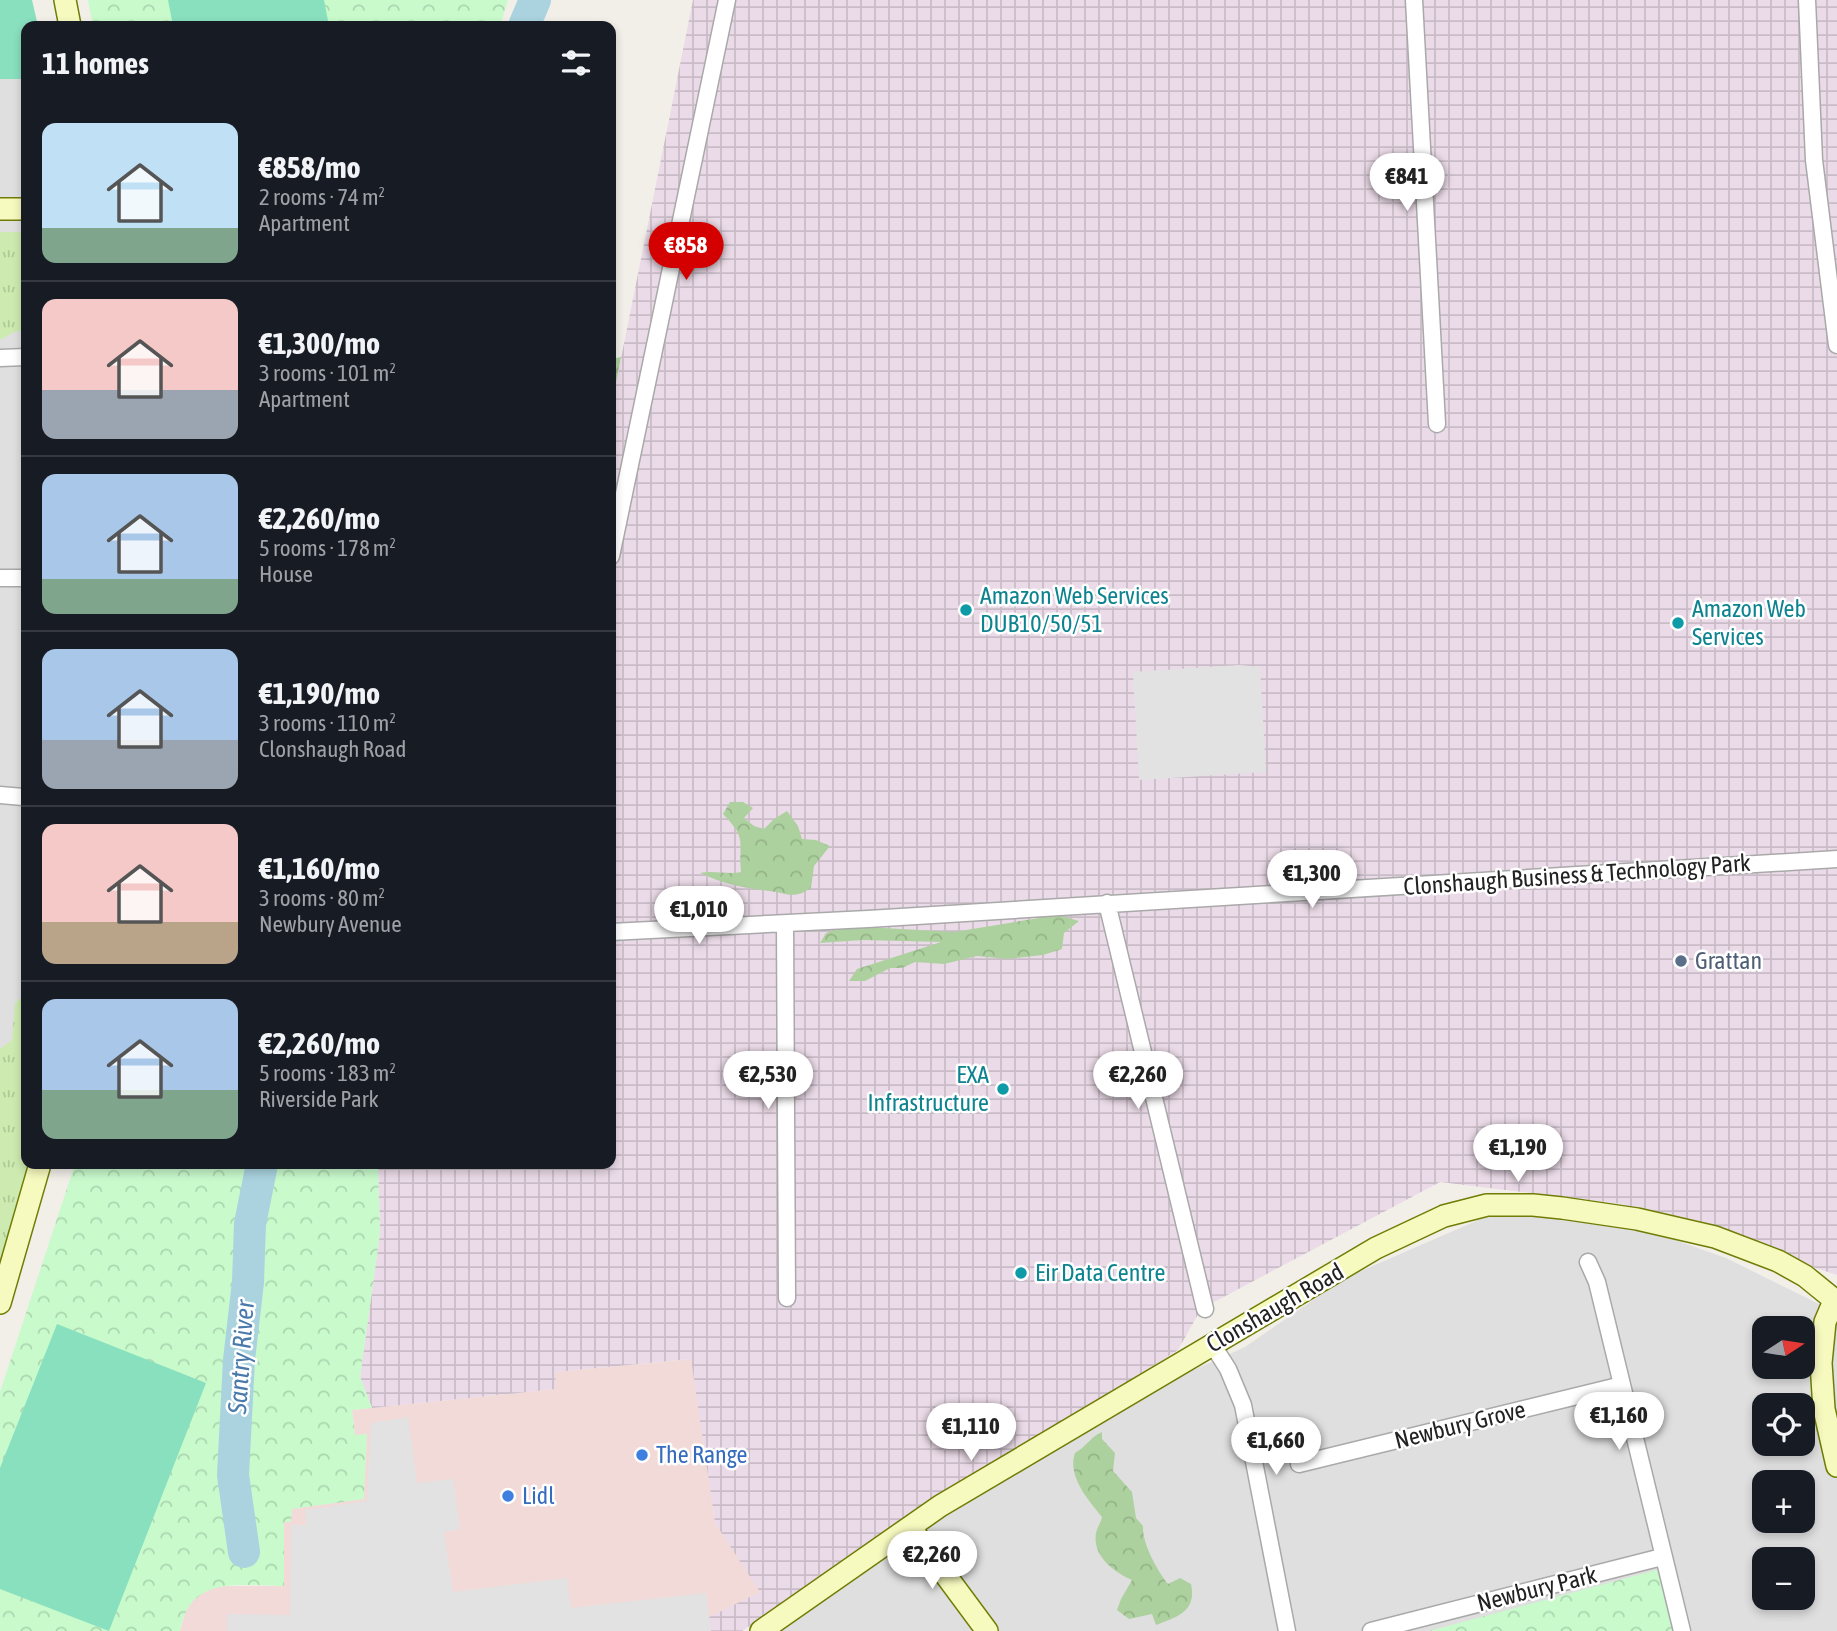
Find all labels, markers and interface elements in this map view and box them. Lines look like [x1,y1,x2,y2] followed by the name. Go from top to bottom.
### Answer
[557,44,595,82] icon: filters
[42,46,149,80] text: 11 homes
[259,150,361,184] text: €858/mo
[98,151,182,235] icon: home
[1366,154,1448,213] pin: €841
[1386,163,1428,189] text: €841
[259,184,385,210] text: 2 rooms · 74 m²
[259,210,350,236] text: Apartment
[645,222,727,282] pin: €858
[665,232,707,258] text: €858
[259,326,380,360] text: €1,300/mo
[98,327,182,411] icon: home
[259,360,396,386] text: 3 rooms · 101 m²
[259,386,350,412] text: Apartment
[259,501,380,535] text: €2,260/mo
[98,502,182,586] icon: home
[259,535,396,561] text: 5 rooms · 178 m²
[259,561,313,587] text: House
[980,582,1169,637] place label: Amazon Web Services DUB10/50/51
[1692,595,1806,650] place label: Amazon Web Services
[958,602,974,618] marker: Amazon Web Services DUB10/50/51
[1670,615,1686,631] marker: Amazon Web Services
[259,676,380,710] text: €1,190/mo
[98,677,182,761] icon: home
[259,710,396,736] text: 3 rooms · 110 m²
[259,736,406,762] text: Clonshaugh Road
[1403,849,1752,900] street label: Clonshaugh Business & Technology Park
[1255,850,1369,910] pin: €1,300
[259,851,380,885] text: €1,160/mo
[98,852,182,936] icon: home
[1283,860,1341,886] text: €1,300
[259,885,385,911] text: 3 rooms · 80 m²
[642,886,756,946] pin: €1,010
[670,896,728,922] text: €1,010
[259,911,402,937] text: Newbury Avenue
[1695,947,1762,974] place label: Grattan
[1673,953,1689,969] marker: Grattan
[259,1026,380,1060] text: €2,260/mo
[98,1027,182,1111] icon: home
[711,1052,825,1111] pin: €2,530
[1081,1052,1195,1111] pin: €2,260
[259,1060,396,1086] text: 5 rooms · 183 m²
[739,1061,797,1087] text: €2,530
[867,1061,989,1116] place label: EXA Infrastructure
[1109,1061,1167,1087] text: €2,260
[995,1081,1011,1097] marker: EXA Infrastructure
[259,1086,379,1112] text: Riverside Park
[1461,1124,1575,1184] pin: €1,190
[1489,1134,1547,1160] text: €1,190
[1201,1257,1348,1358] street label: Clonshaugh Road
[1035,1259,1165,1286] place label: Eir Data Centre
[1013,1265,1029,1281] marker: Eir Data Centre
[222,1298,260,1416] water label: Santry River
[1752,1316,1815,1379] north arrow
[1752,1316,1815,1610] map controls
[1562,1392,1676,1452] pin: €1,160
[1752,1393,1815,1456] button: locate
[1392,1395,1528,1454] street label: Newbury Grove
[1590,1402,1648,1428] text: €1,160
[914,1404,1028,1463] pin: €1,110
[942,1413,1000,1439] text: €1,110
[1219,1418,1333,1477] pin: €1,660
[1247,1427,1305,1453] text: €1,660
[656,1441,747,1468] place label: The Range
[634,1447,650,1463] marker: The Range
[1752,1470,1815,1533] button: +
[522,1482,555,1509] place label: Lidl
[500,1488,516,1504] marker: Lidl
[875,1532,989,1591] pin: €2,260
[903,1541,961,1567] text: €2,260
[1752,1547,1815,1610] button: −
[1474,1560,1600,1616] street label: Newbury Park

